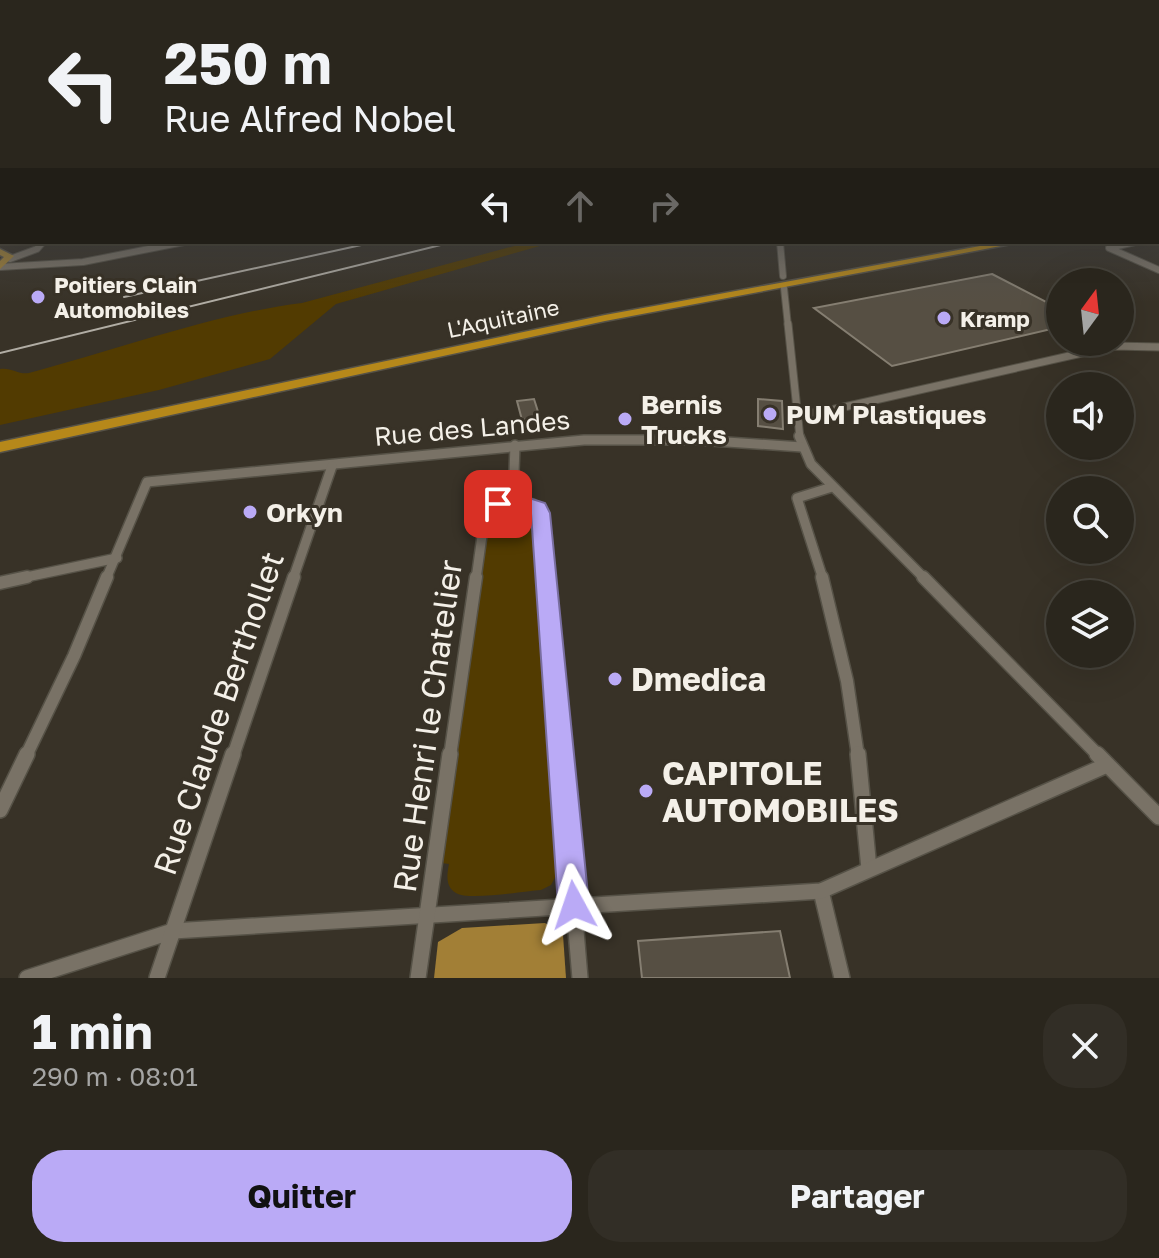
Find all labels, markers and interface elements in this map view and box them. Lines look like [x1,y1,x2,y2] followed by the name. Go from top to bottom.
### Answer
[164,29,332,96] text: 250 m
[32,32,136,136] icon: left
[164,97,456,140] text: Rue Alfred Nobel
[474,184,518,228] icon: left
[558,184,602,228] icon: ahead
[642,184,686,228] icon: right
[1046,268,1134,356] north arrow
[1046,268,1134,668] map controls
[54,271,197,323] place label: Poitiers Clain Automobiles
[29,288,47,306] marker: Poitiers Clain Automobiles
[444,293,562,343] street label: L'Aquitaine
[960,305,1030,332] place label: Kramp
[935,309,953,327] marker: Kramp
[1046,372,1134,460] button: sound
[641,389,727,450] place label: Bernis Trucks
[786,399,987,430] place label: PUM Plastiques
[373,404,571,452] street label: Rue des Landes
[761,405,779,423] marker: PUM Plastiques
[616,410,634,428] marker: Bernis Trucks
[464,470,532,538] pin
[1046,476,1134,564] button: search
[476,482,520,526] icon: arrive
[266,497,343,528] place label: Orkyn
[241,503,259,521] marker: Orkyn
[145,547,291,879] street label: Rue Claude Berthollet
[385,557,469,895] street label: Rue Henri le Chatelier
[1046,580,1134,668] button: layers
[631,660,766,698] place label: Dmedica
[606,670,624,688] marker: Dmedica
[662,754,899,829] place label: CAPITOLE AUTOMOBILES
[637,782,655,800] marker: CAPITOLE AUTOMOBILES
[532,863,616,947] position arrow
[32,1002,153,1060] text: 1 min
[1043,1004,1127,1088] button: close
[32,1061,198,1092] text: 290 m · 08:01
[32,1150,572,1242] button: Quitter
[588,1150,1127,1242] button: Partager

